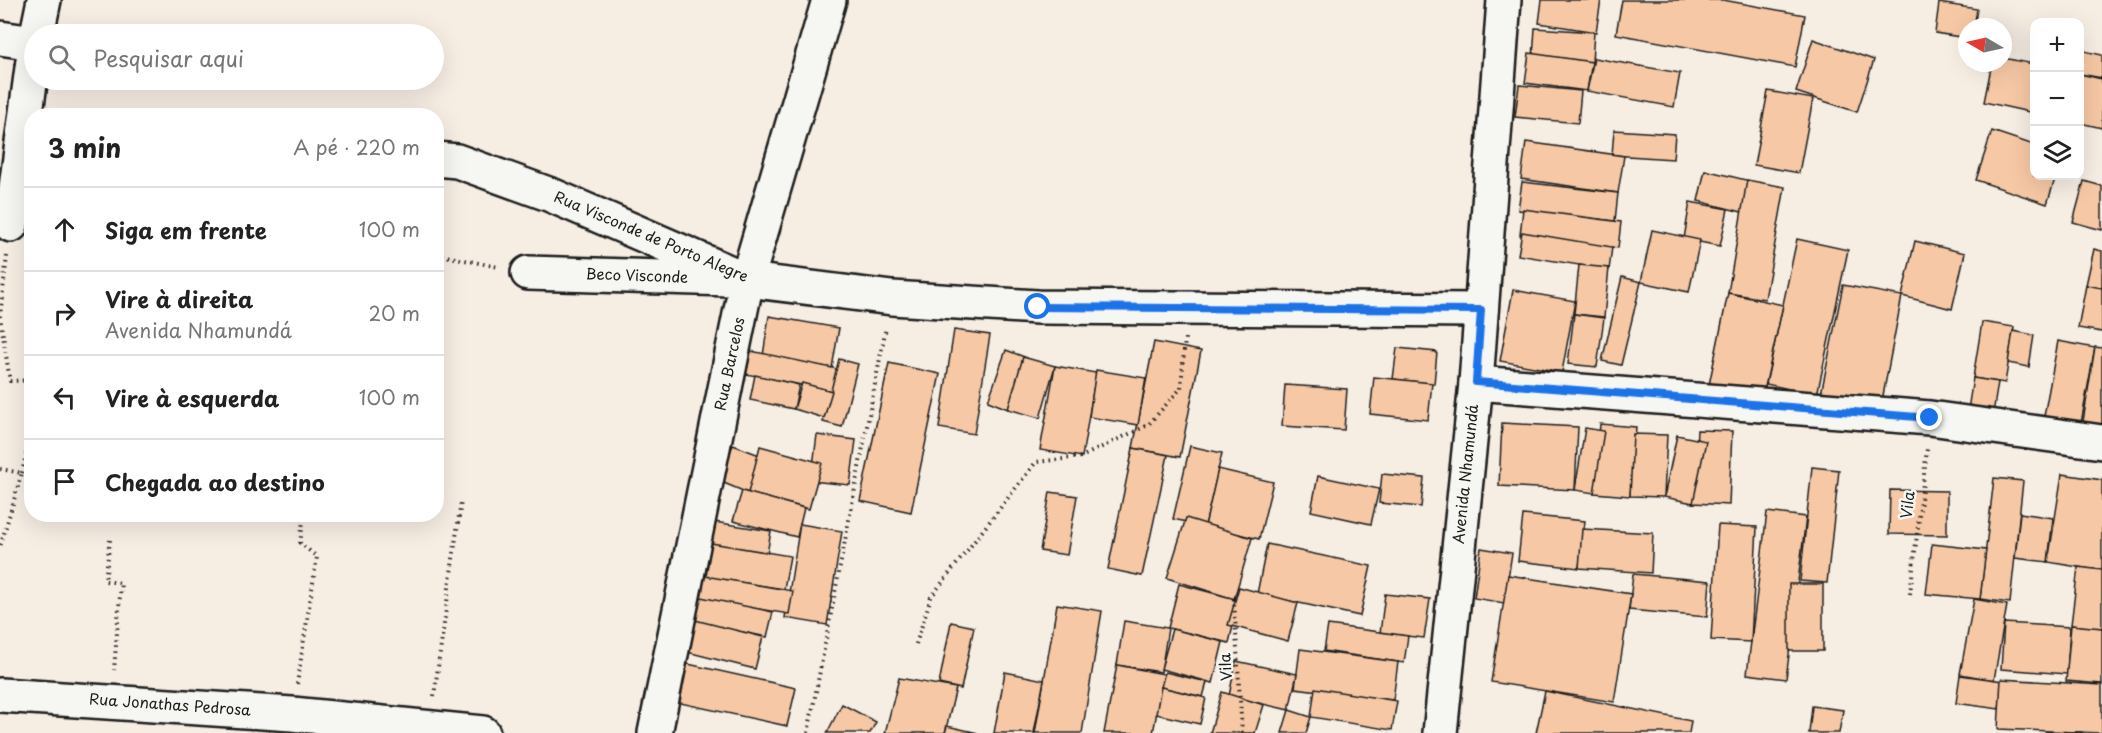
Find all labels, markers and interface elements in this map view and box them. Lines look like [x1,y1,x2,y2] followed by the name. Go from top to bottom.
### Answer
[1958,18,2012,72] north arrow
[2030,18,2084,180] map controls
[2030,18,2084,72] button: +
[24,24,444,90] search box
[45,41,78,74] icon: search
[93,41,244,74] text: Pesquisar aqui
[2030,72,2084,126] button: −
[2030,126,2084,180] button: layers
[48,128,121,167] text: 3 min
[293,132,420,162] text: A pé · 220 m
[551,184,752,287] street label: Rua Visconde de Porto Alegre
[48,213,81,246] icon: ahead
[105,213,267,246] text: Siga em frente
[359,214,420,244] text: 100 m
[585,261,689,288] street label: Beco Visconde
[105,282,253,315] text: Vire à direita
[1024,293,1050,319] route start
[48,297,81,330] icon: right
[368,298,420,328] text: 20 m
[105,315,292,345] text: Avenida Nhamundá
[707,315,750,413] street label: Rua Barcelos
[48,381,81,414] icon: left
[105,381,279,414] text: Vire à esquerda
[359,382,420,412] text: 100 m
[1446,402,1483,545] street label: Avenida Nhamundá
[1916,404,1942,430] route end
[48,465,81,498] icon: arrive
[105,465,325,498] text: Chegada ao destino
[1893,489,1920,520] street label: Vila
[1212,652,1237,682] street label: Vila
[88,686,252,721] street label: Rua Jonathas Pedrosa

